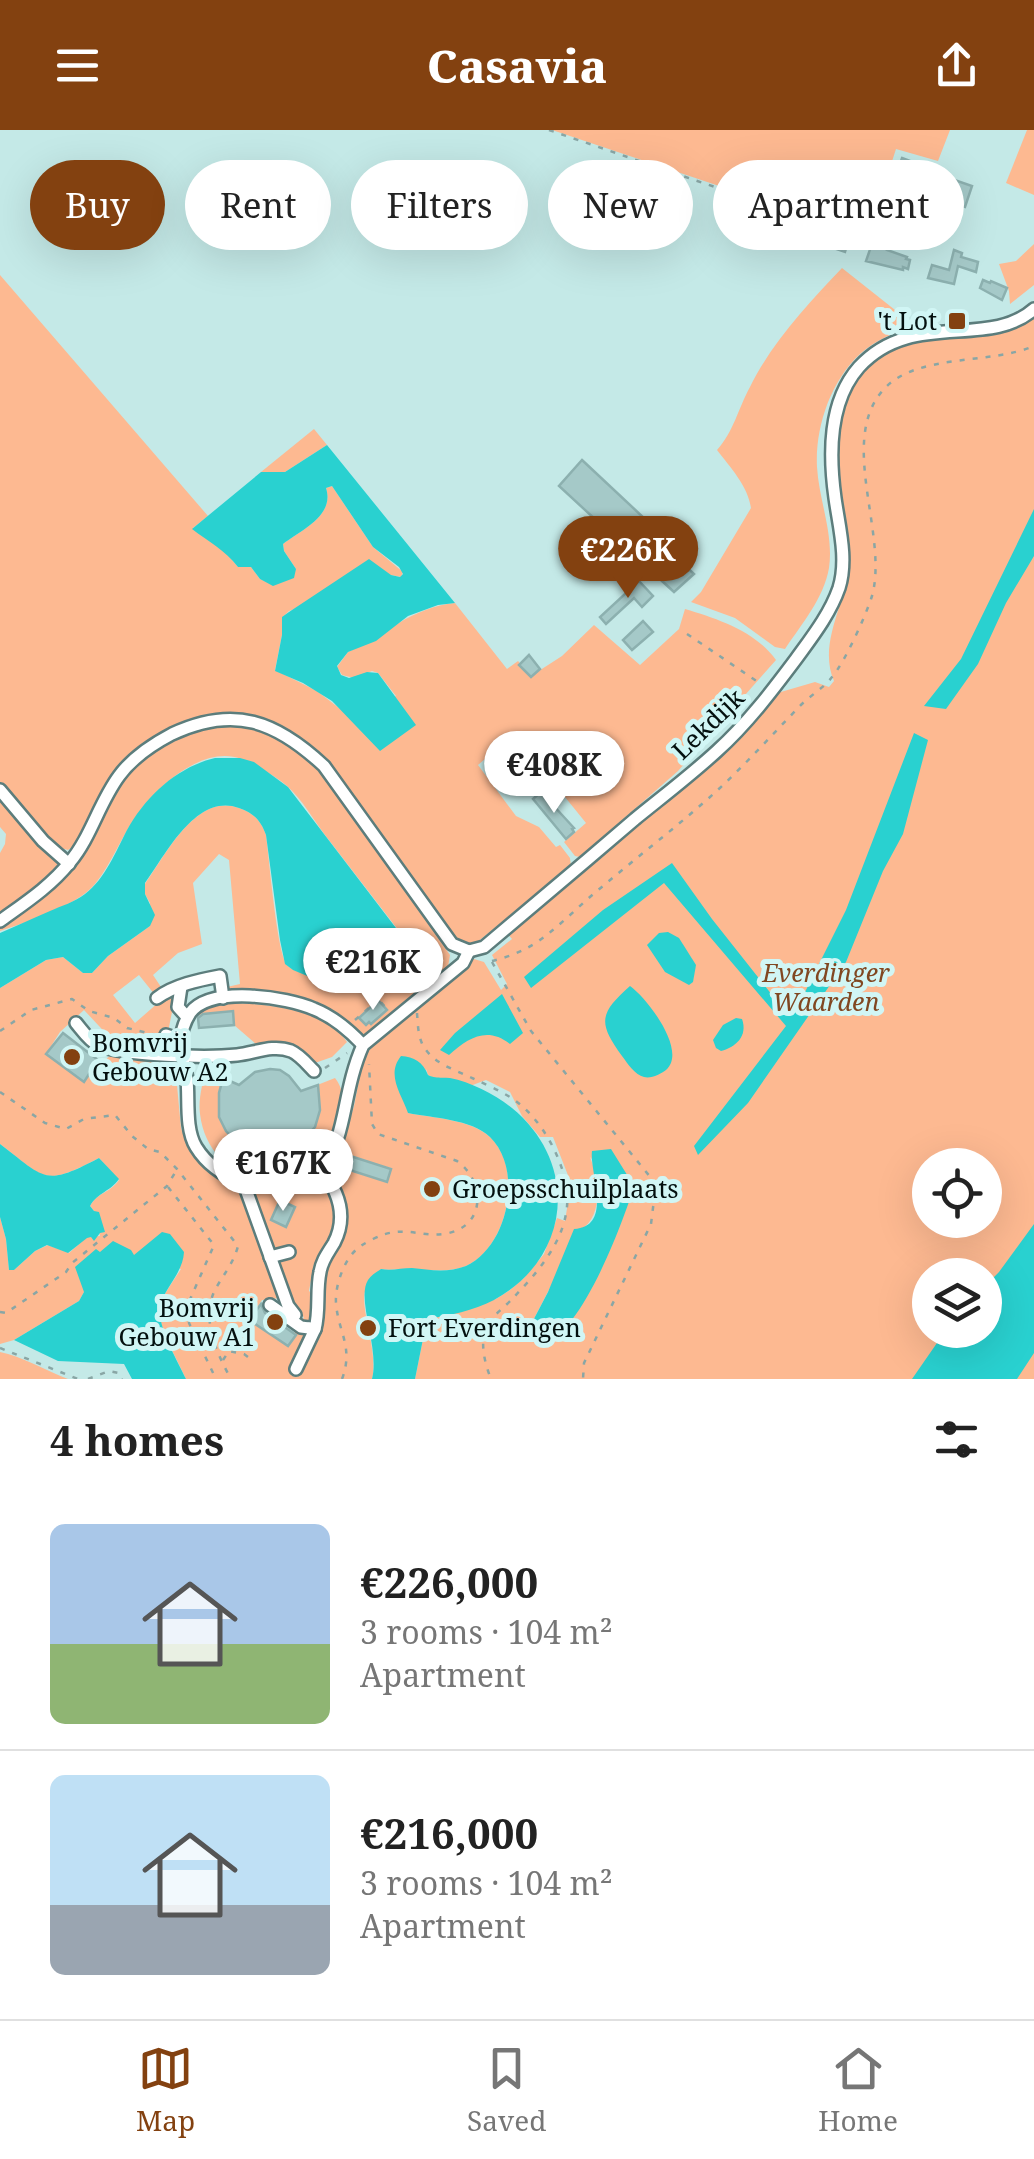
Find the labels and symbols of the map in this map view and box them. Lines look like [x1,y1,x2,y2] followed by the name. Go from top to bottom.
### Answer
[877,303,937,337] place label: 't Lot
[946,310,968,332] marker: 't Lot
[558,516,698,601] pin: €226K
[664,680,751,766] street label: Lekdijk
[484,731,624,816] pin: €408K
[303,928,443,1013] pin: €216K
[761,955,890,1018] park label: Everdinger Waarden
[92,1025,229,1088] place label: Bomvrij Gebouw A2
[61,1046,83,1068] marker: Bomvrij Gebouw A2
[213,1129,353,1214] pin: €167K
[452,1171,678,1205] place label: Groepsschuilplaats
[421,1178,443,1200] marker: Groepsschuilplaats
[118,1290,255,1353] place label: Bomvrij Gebouw A1
[388,1310,581,1344] place label: Fort Everdingen
[264,1311,286,1333] marker: Bomvrij Gebouw A1
[357,1317,379,1339] marker: Fort Everdingen

